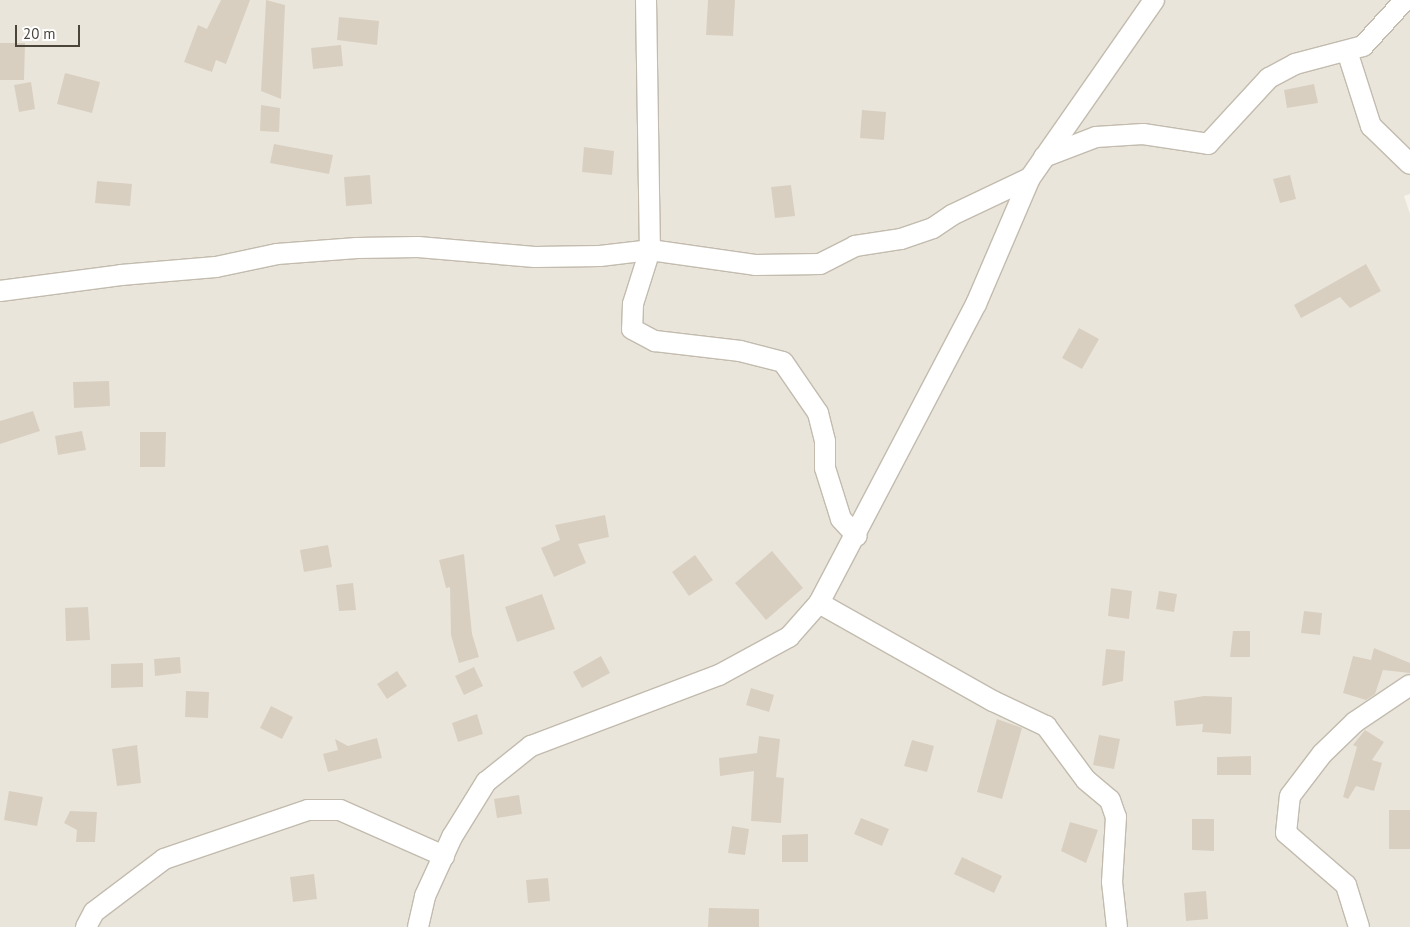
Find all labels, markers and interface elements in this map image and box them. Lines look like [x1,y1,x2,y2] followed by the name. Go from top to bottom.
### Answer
[18,15,82,47] scale bar
[23,24,56,43] text: 20 m

